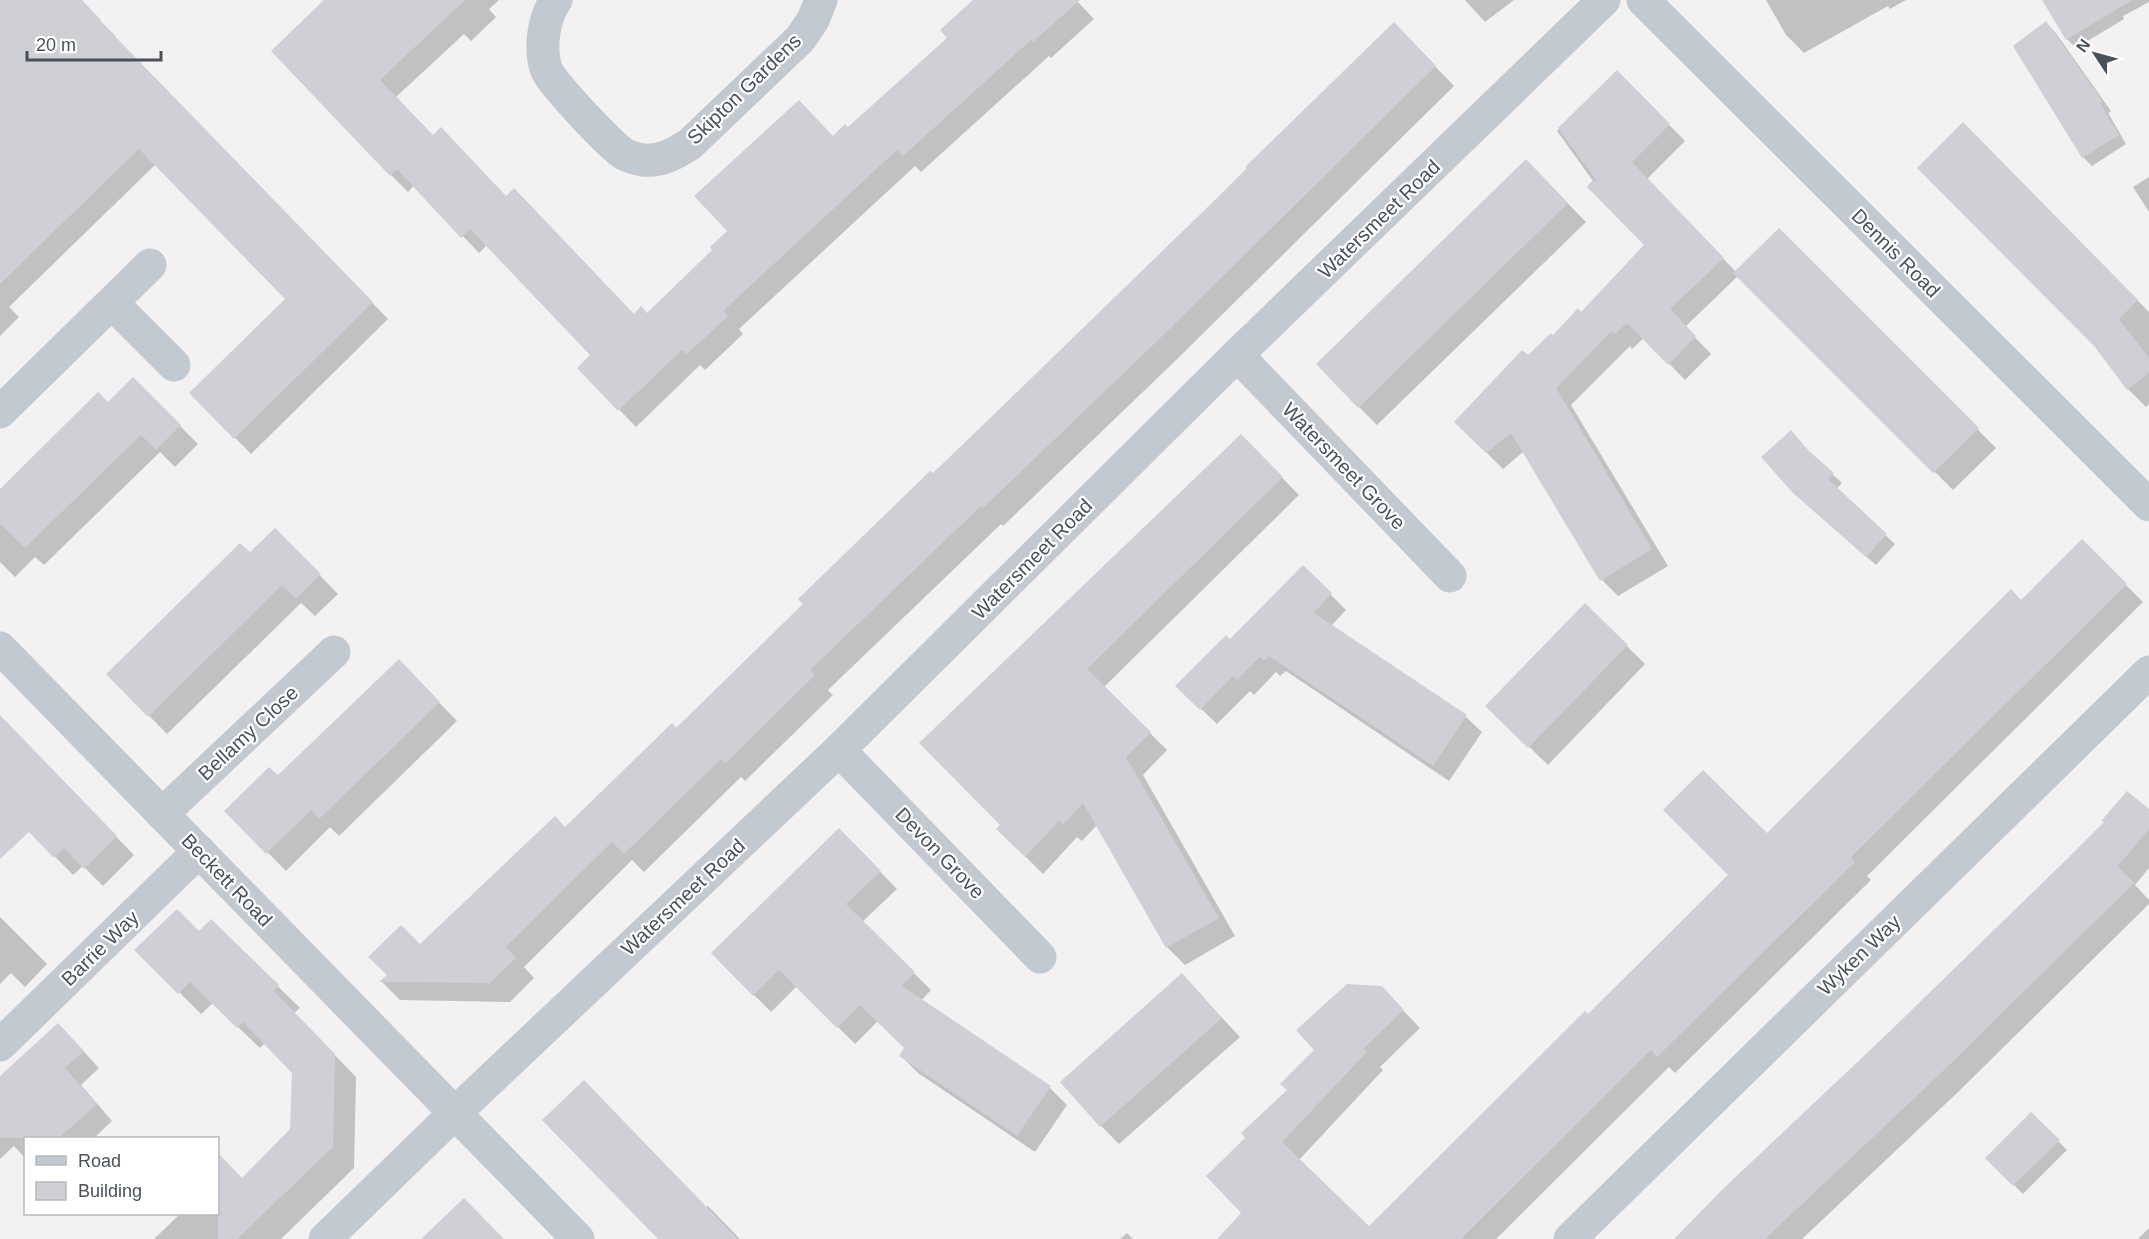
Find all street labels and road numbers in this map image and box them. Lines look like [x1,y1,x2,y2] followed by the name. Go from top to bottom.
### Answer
[683,29,805,149] street label: Skipton Gardens
[1314,155,1444,283] street label: Watersmeet Road
[1847,204,1945,302] street label: Dennis Road
[1278,398,1410,534] street label: Watersmeet Grove
[967,494,1097,624] street label: Watersmeet Road
[194,681,302,785] street label: Bellamy Close
[891,803,989,903] street label: Devon Grove
[177,829,277,931] street label: Beckett Road
[617,834,749,960] street label: Watersmeet Road
[57,906,143,990] street label: Barrie Way
[1813,910,1905,1000] street label: Wyken Way

